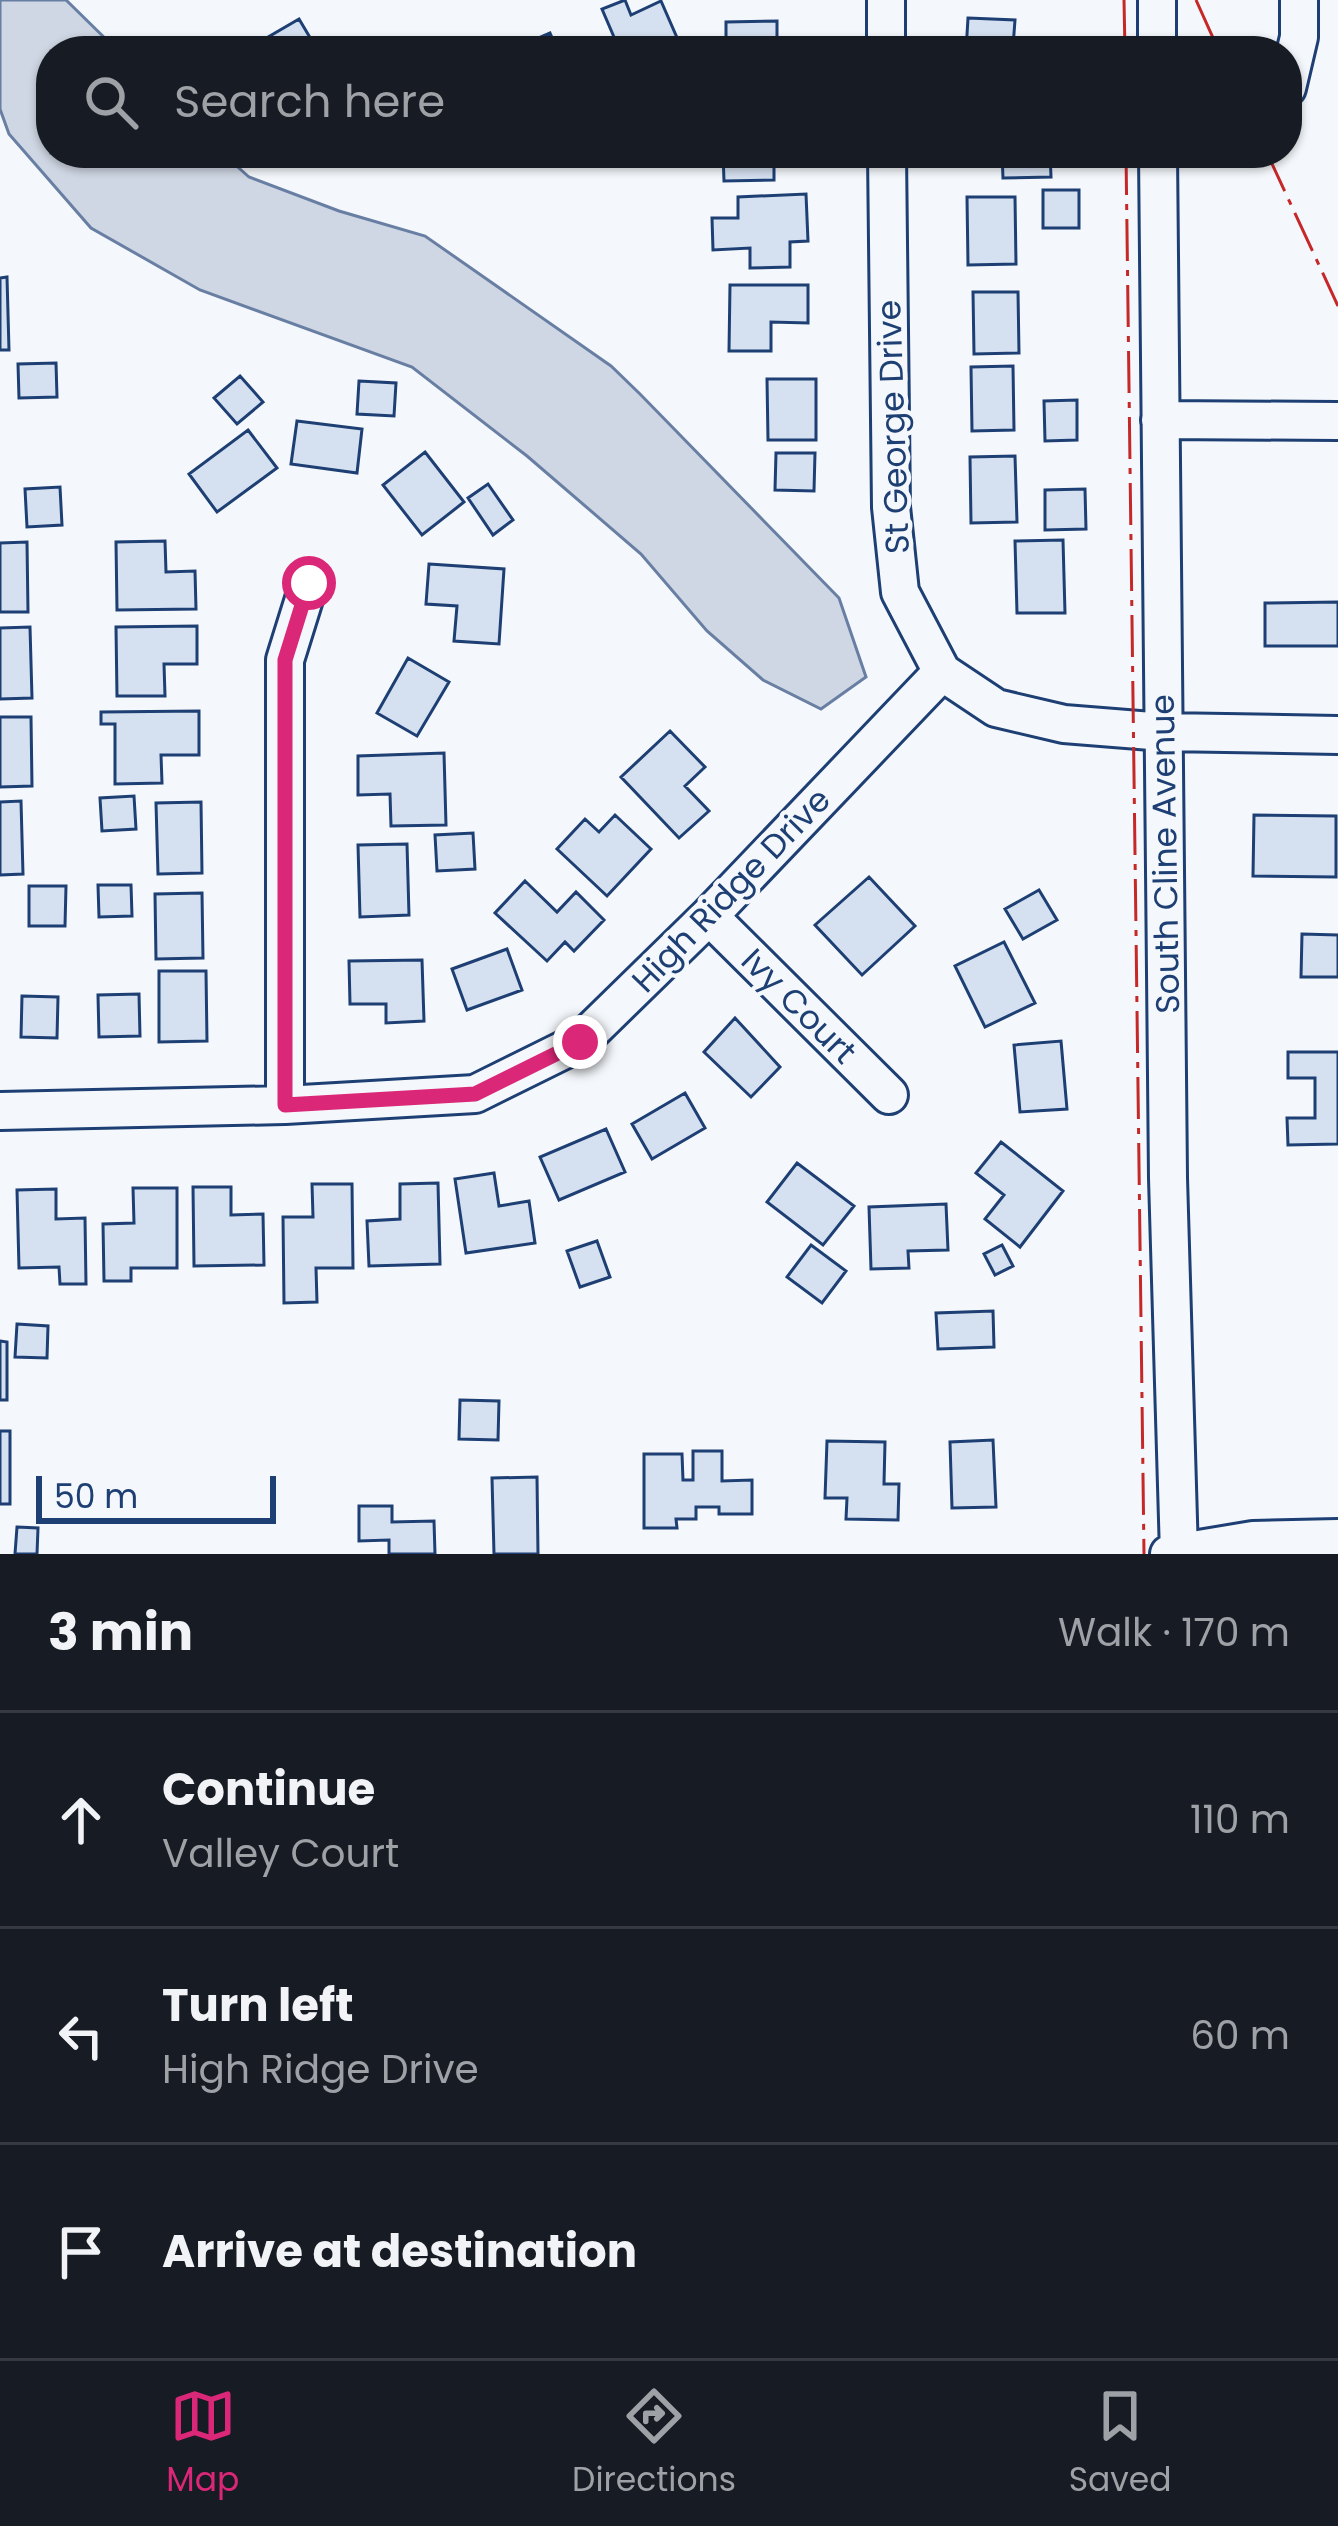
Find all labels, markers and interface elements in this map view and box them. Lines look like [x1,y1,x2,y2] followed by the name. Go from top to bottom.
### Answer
[36,36,1302,168] search box
[78,69,144,135] icon: search
[174,70,445,133] text: Search here
[865,299,921,555] street label: St George Drive
[282,556,336,610] route start
[1139,694,1191,1014] street label: South Cline Avenue
[621,777,841,1003] street label: High Ridge Drive
[731,938,867,1074] street label: Ivy Court
[553,1015,607,1069] route end
[36,1470,276,1523] scale bar
[54,1473,138,1520] text: 50 m
[48,1596,193,1668] text: 3 min
[1058,1605,1290,1660] text: Walk · 170 m
[162,1758,375,1821] text: Continue
[48,1787,114,1853] icon: ahead
[1190,1792,1290,1847] text: 110 m
[162,1826,399,1881] text: Valley Court
[162,1974,354,2037] text: Turn left
[48,2003,114,2069] icon: left
[1190,2008,1290,2063] text: 60 m
[162,2042,479,2097] text: High Ridge Drive
[48,2219,114,2285] icon: arrive
[162,2220,637,2283] text: Arrive at destination
[166,2383,239,2505] tab: Map
[572,2383,736,2505] tab: Directions
[1069,2383,1172,2505] tab: Saved

